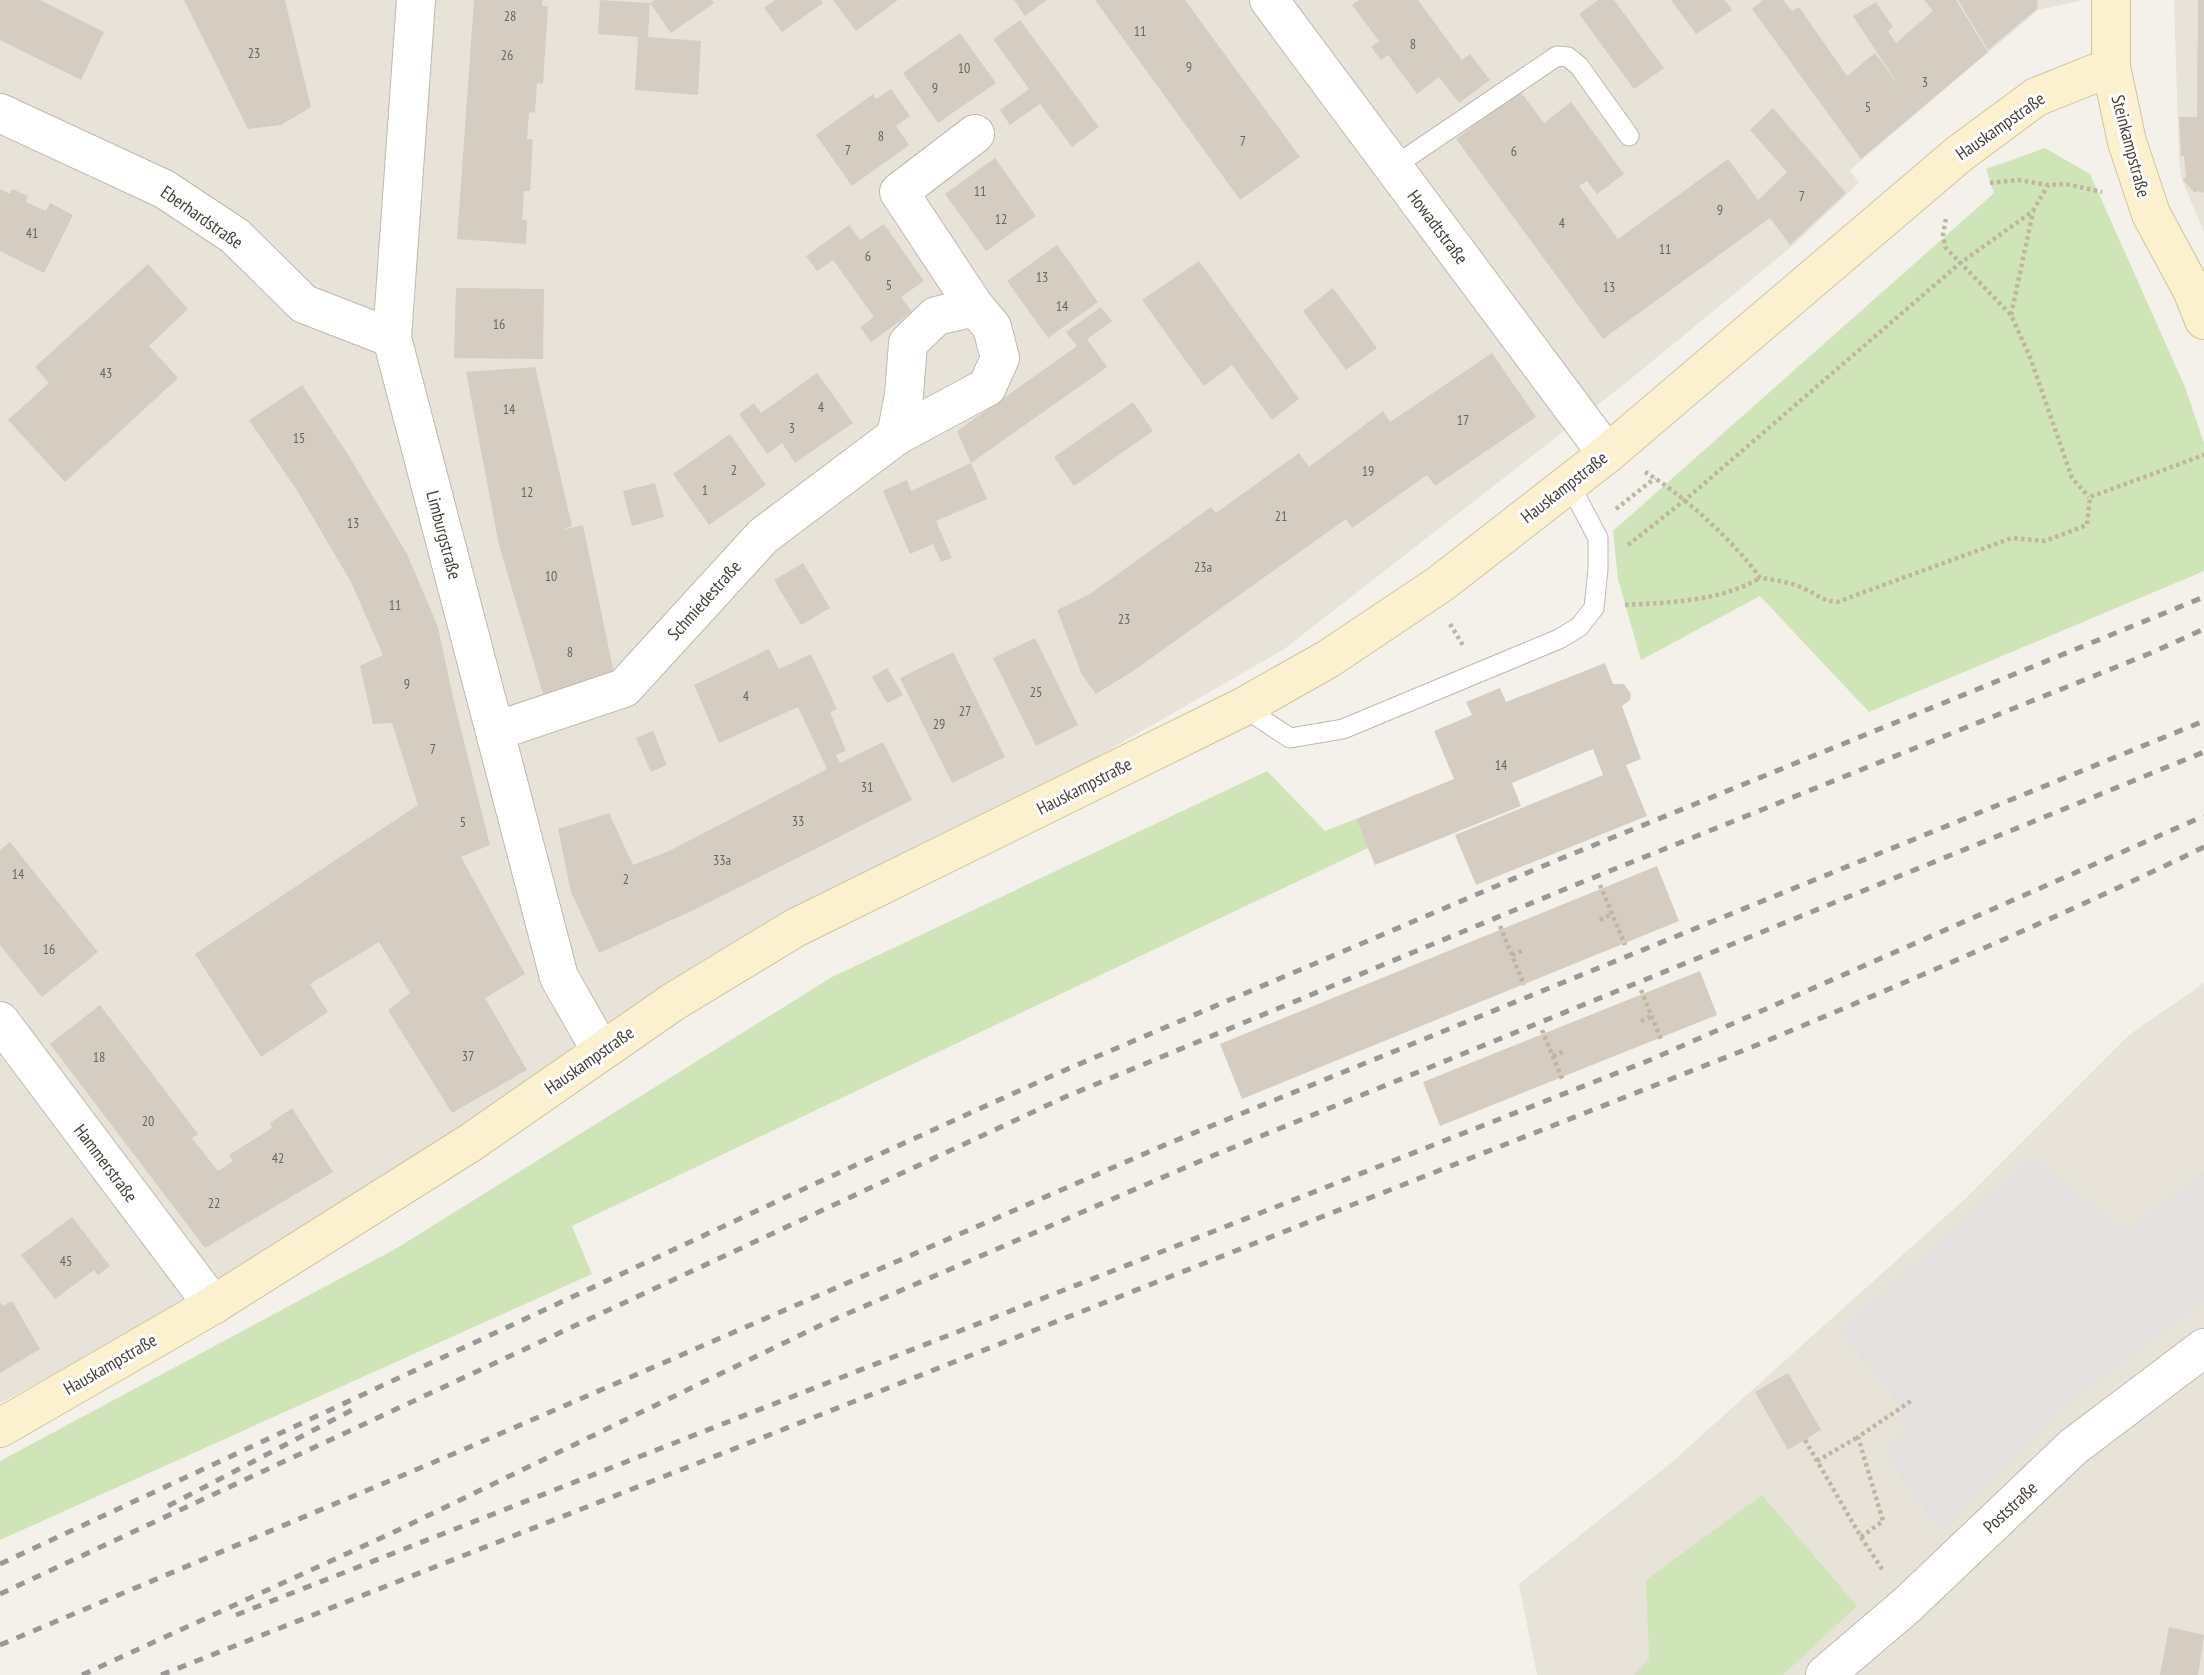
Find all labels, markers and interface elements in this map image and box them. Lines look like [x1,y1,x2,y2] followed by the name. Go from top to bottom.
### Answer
[504,7,516,25] house number: 28
[1134,22,1146,40] house number: 11
[1410,35,1416,53] house number: 8
[248,44,260,62] house number: 23
[501,46,513,64] house number: 26
[1186,58,1192,76] house number: 9
[958,59,970,77] house number: 10
[1922,73,1928,91] house number: 3
[932,79,938,97] house number: 9
[1951,87,2049,165] street label: Hauskampstraße
[2106,92,2156,200] street label: Steinkampstraße
[1865,98,1871,116] house number: 5
[878,127,884,145] house number: 8
[1240,132,1246,150] house number: 7
[845,141,851,159] house number: 7
[1511,142,1517,160] house number: 6
[156,180,248,254] street label: Eberhardstraße
[974,182,986,200] house number: 11
[1403,185,1473,269] street label: Howadtstraße
[1799,187,1805,205] house number: 7
[1717,201,1723,219] house number: 9
[995,210,1007,228] house number: 12
[1559,214,1566,232] house number: 4
[26,224,38,242] house number: 41
[1659,240,1671,258] house number: 11
[865,247,871,265] house number: 6
[1036,268,1048,286] house number: 13
[886,276,892,294] house number: 5
[1603,278,1615,296] house number: 13
[1056,297,1069,315] house number: 14
[493,315,505,333] house number: 16
[100,364,112,382] house number: 43
[818,398,825,416] house number: 4
[503,400,516,418] house number: 14
[1457,411,1469,429] house number: 17
[789,419,795,437] house number: 3
[293,429,305,447] house number: 15
[1516,446,1612,528] street label: Hauskampstraße
[731,461,737,479] house number: 2
[1362,462,1374,480] house number: 19
[702,481,708,499] house number: 1
[521,483,533,501] house number: 12
[421,488,467,582] street label: Limburgstraße
[1275,507,1287,525] house number: 21
[347,514,359,532] house number: 13
[662,555,746,645] street label: Schmiedestraße
[1194,558,1212,576] house number: 23a
[545,567,557,585] house number: 10
[389,596,401,614] house number: 11
[1118,610,1130,628] house number: 23
[567,643,573,661] house number: 8
[404,675,410,693] house number: 9
[1030,683,1042,701] house number: 25
[743,687,750,705] house number: 4
[959,702,971,720] house number: 27
[933,715,945,733] house number: 29
[430,740,436,758] house number: 7
[1033,752,1135,820] street label: Hauskampstraße
[1495,756,1508,774] house number: 14
[861,778,873,796] house number: 31
[792,812,804,830] house number: 33
[460,813,466,831] house number: 5
[713,851,731,869] house number: 33a
[12,865,25,883] house number: 14
[623,870,629,888] house number: 2
[43,940,55,958] house number: 16
[540,1021,638,1099] street label: Hauskampstraße
[462,1047,474,1065] house number: 37
[93,1048,105,1066] house number: 18
[142,1112,154,1130] house number: 20
[69,1119,143,1207] street label: Hammerstraße
[272,1149,284,1167] house number: 42
[208,1194,220,1212] house number: 22
[60,1252,72,1270] house number: 45
[59,1328,161,1400] street label: Hauskampstraße
[1978,1476,2042,1538] street label: Poststraße

